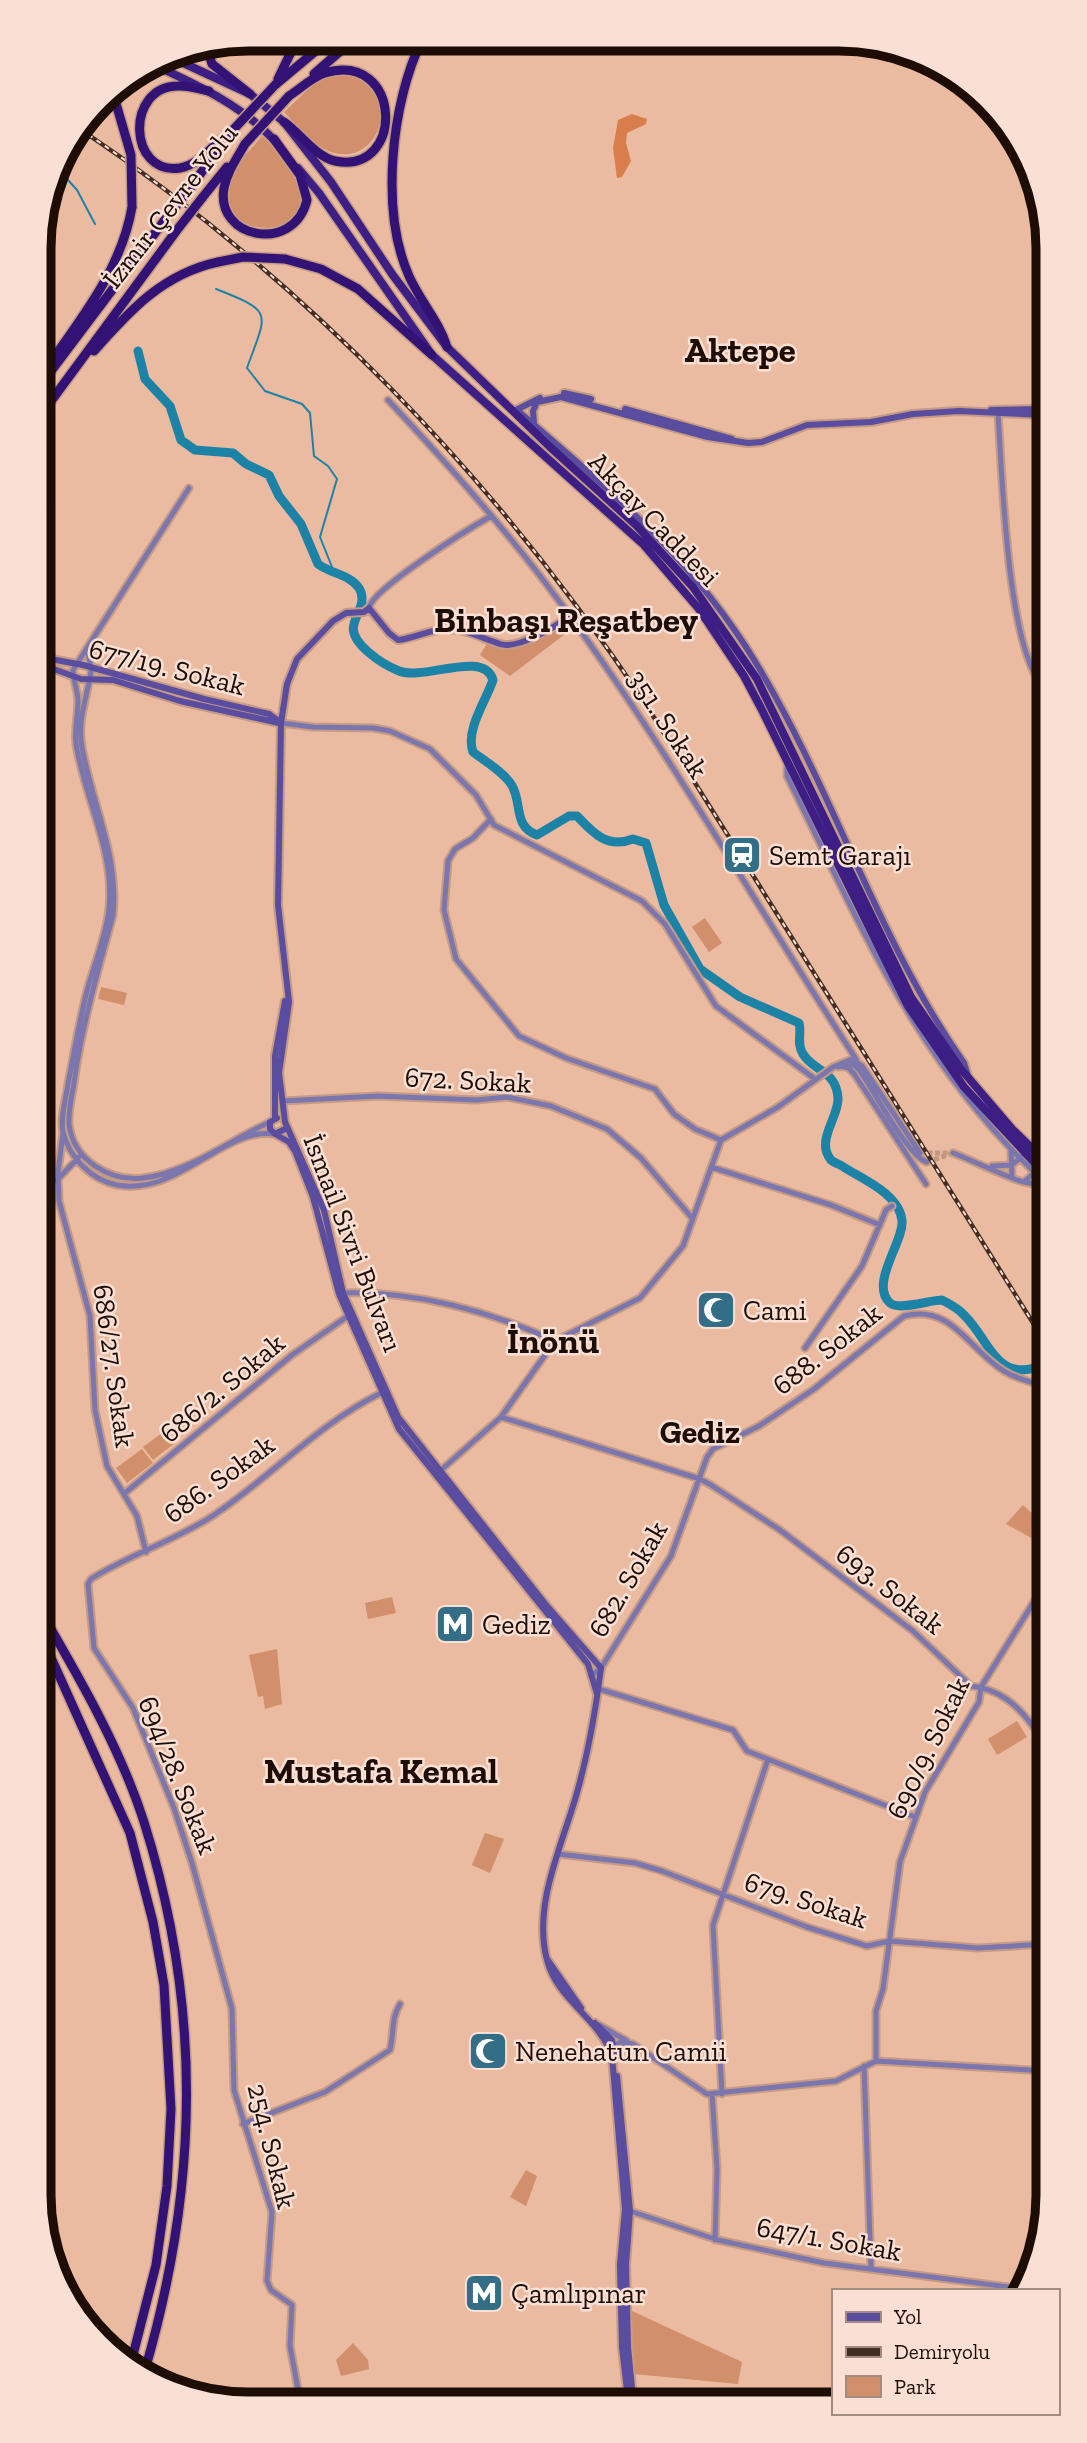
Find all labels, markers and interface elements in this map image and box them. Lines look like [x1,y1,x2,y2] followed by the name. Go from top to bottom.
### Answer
[96,117,245,295] street label: İzmir Çevre Yolu
[684,329,796,371] district label: Aktepe
[582,445,726,593] street label: Akçay Caddesi
[434,599,698,641] district label: Binbaşı Reşatbey
[85,632,249,702] street label: 677/19. Sokak
[621,663,716,785] street label: 351. Sokak
[721,834,763,876] station icon: Semt Garajı
[769,839,911,872] place label: Semt Garajı
[404,1060,533,1100] street label: 672. Sokak
[296,1130,410,1356] street label: İsmail Sivri Bulvarı
[86,1282,142,1450] street label: 686/27. Sokak
[695,1289,737,1331] mosque icon: Cami
[743,1294,807,1327] place label: Cami
[766,1296,888,1402] street label: 688. Sokak
[507,1320,599,1362] district label: İnönü
[153,1326,291,1450] street label: 686/2. Sokak
[660,1413,740,1451] district label: Gediz
[157,1428,281,1530] street label: 686. Sokak
[582,1515,675,1643] street label: 682. Sokak
[830,1537,951,1642] street label: 693. Sokak
[434,1603,476,1645] metro station icon: Gediz
[482,1608,551,1641] place label: Gediz
[879,1671,977,1824] street label: 690/9. Sokak
[131,1691,225,1859] street label: 694/28. Sokak
[264,1750,498,1792] district label: Mustafa Kemal
[740,1865,872,1935] street label: 679. Sokak
[467,2030,509,2072] mosque icon: Nenehatun Camii
[515,2035,727,2068] place label: Nenehatun Camii
[241,2080,304,2213] street label: 254. Sokak
[754,2210,904,2268] street label: 647/1. Sokak
[463,2272,505,2314] metro station icon: Çamlıpınar
[511,2277,647,2310] place label: Çamlıpınar
[832,2289,1059,2415] legend
[893,2304,922,2329] text: Yol
[894,2339,990,2364] text: Demiryolu
[894,2374,936,2399] text: Park

